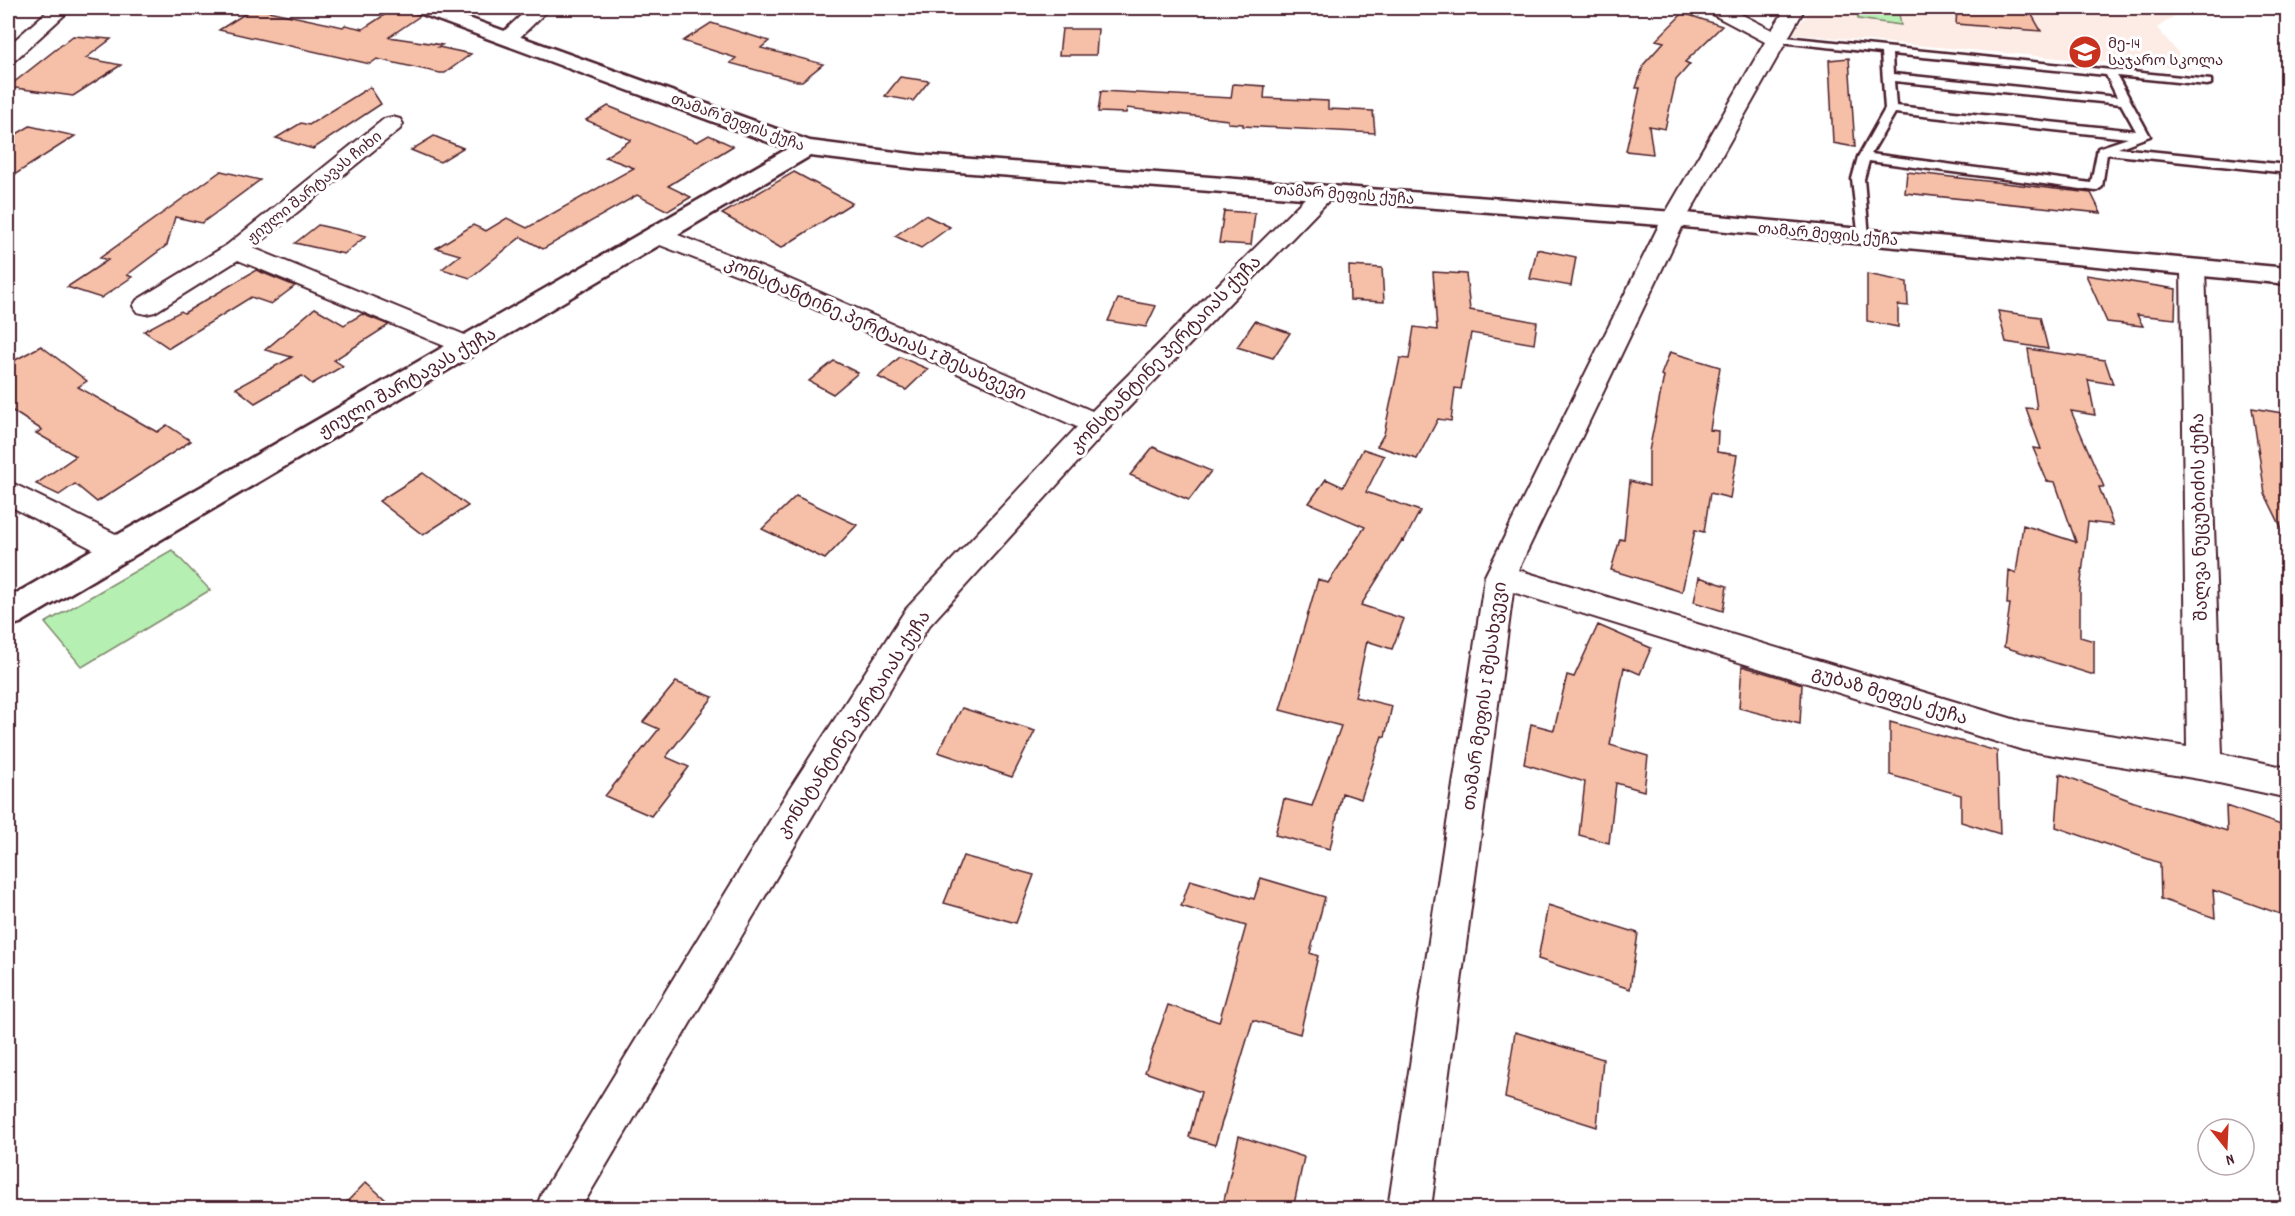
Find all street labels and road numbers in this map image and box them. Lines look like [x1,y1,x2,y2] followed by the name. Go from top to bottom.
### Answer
[667,89,807,158] street label: თამარ მეფის ქუჩა
[243,127,388,250] street label: ჟიული შარტავას ჩიხი
[1273,180,1415,212] street label: თამარ მეფის ქუჩა
[1757,219,1899,253] street label: თამარ მეფის ქუჩა
[1065,251,1268,460] street label: კონსტანტინე პერტაიას ქუჩა
[720,252,1030,408] street label: კონსტანტინე პერტაიას I შესახვევი
[315,323,502,445] street label: ჟიული შარტავას ქუჩა
[2187,413,2216,621] street label: შალვა ნუცუბიძის ქუჩა
[1458,580,1515,812] street label: თამარ მეფის I შესახვევი
[772,607,938,844] street label: კონსტანტინე პერტაიას ქუჩა
[1808,662,1970,733] street label: გუბაზ მეფეს ქუჩა

